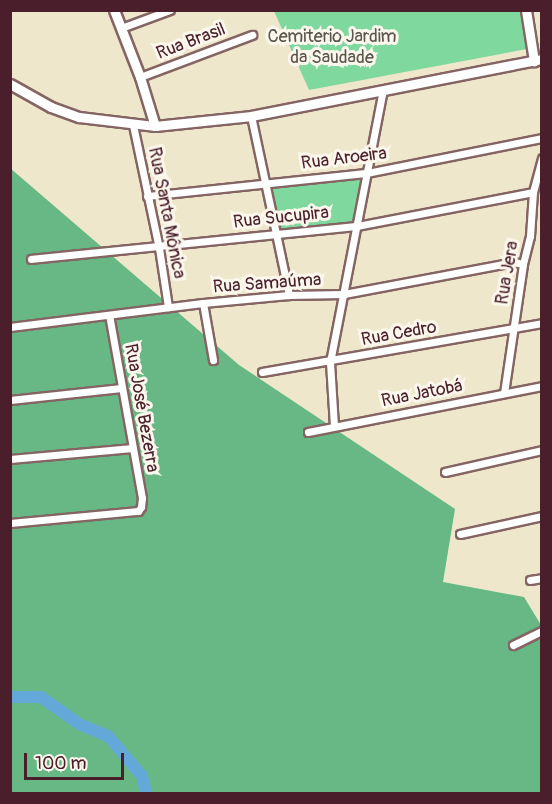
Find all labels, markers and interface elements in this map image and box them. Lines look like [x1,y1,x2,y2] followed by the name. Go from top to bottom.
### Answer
[153,19,229,65] street label: Rua Brasil
[268,27,396,70] park label: Cemiterio Jardim da Saudade
[300,143,388,175] street label: Rua Aroeira
[143,146,189,280] street label: Rua Santa Mônica
[232,202,330,234] street label: Rua Sucupira
[492,240,524,306] street label: Rua Jera
[212,269,322,299] street label: Rua Samaúma
[360,317,438,351] street label: Rua Cedro
[119,342,163,474] street label: Rua José Bezerra
[380,376,464,412] street label: Rua Jatobá
[27,741,128,779] scale bar
[35,752,87,775] text: 100 m

